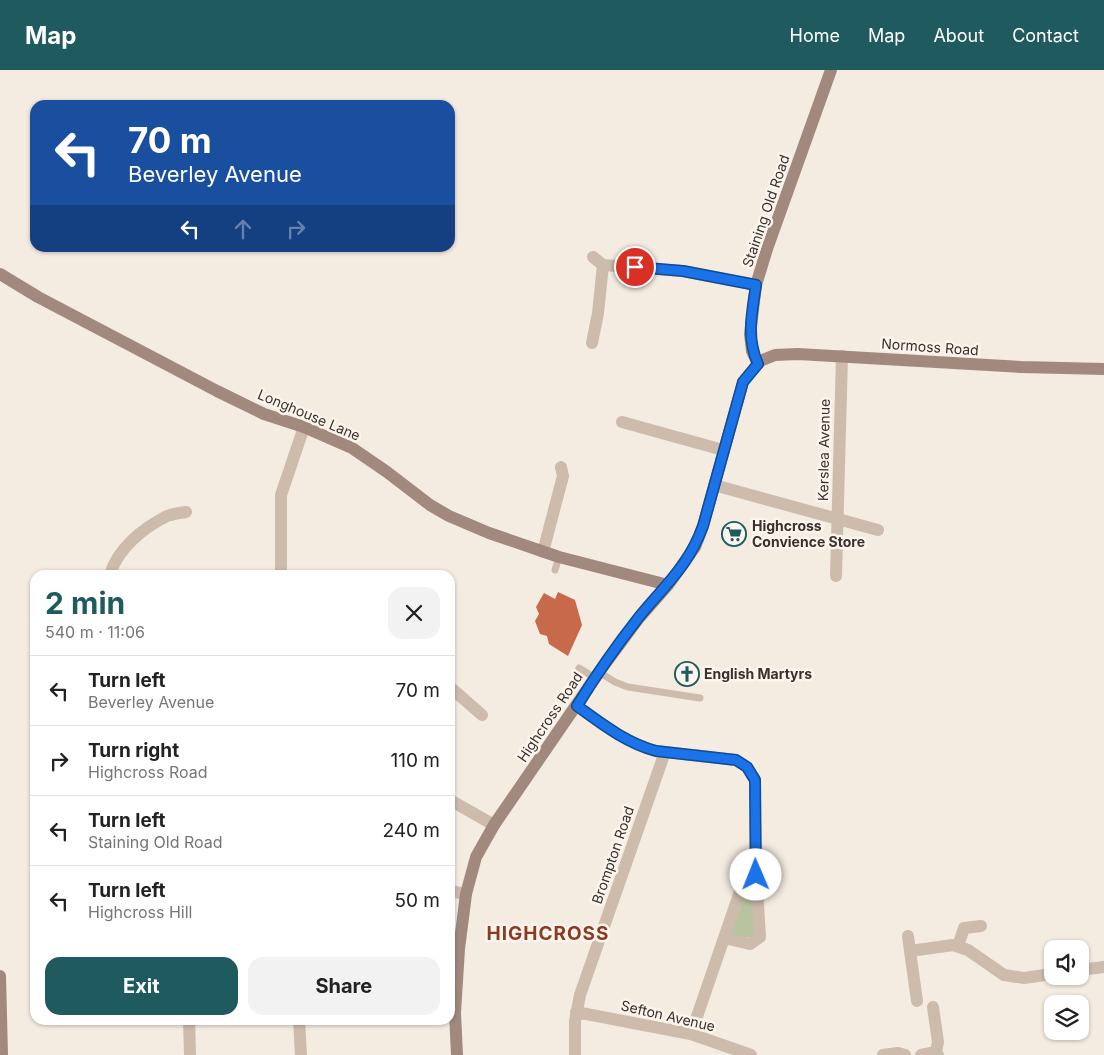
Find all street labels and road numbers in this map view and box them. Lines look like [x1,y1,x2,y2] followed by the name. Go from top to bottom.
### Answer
[738,152,793,269] street label: Staining Old Road
[881,335,979,358] street label: Normoss Road
[255,385,363,444] street label: Longhouse Lane
[814,399,833,501] street label: Kerslea Avenue
[513,669,586,765] street label: Highcross Road
[588,804,637,906] street label: Brompton Road
[619,996,717,1035] street label: Sefton Avenue

